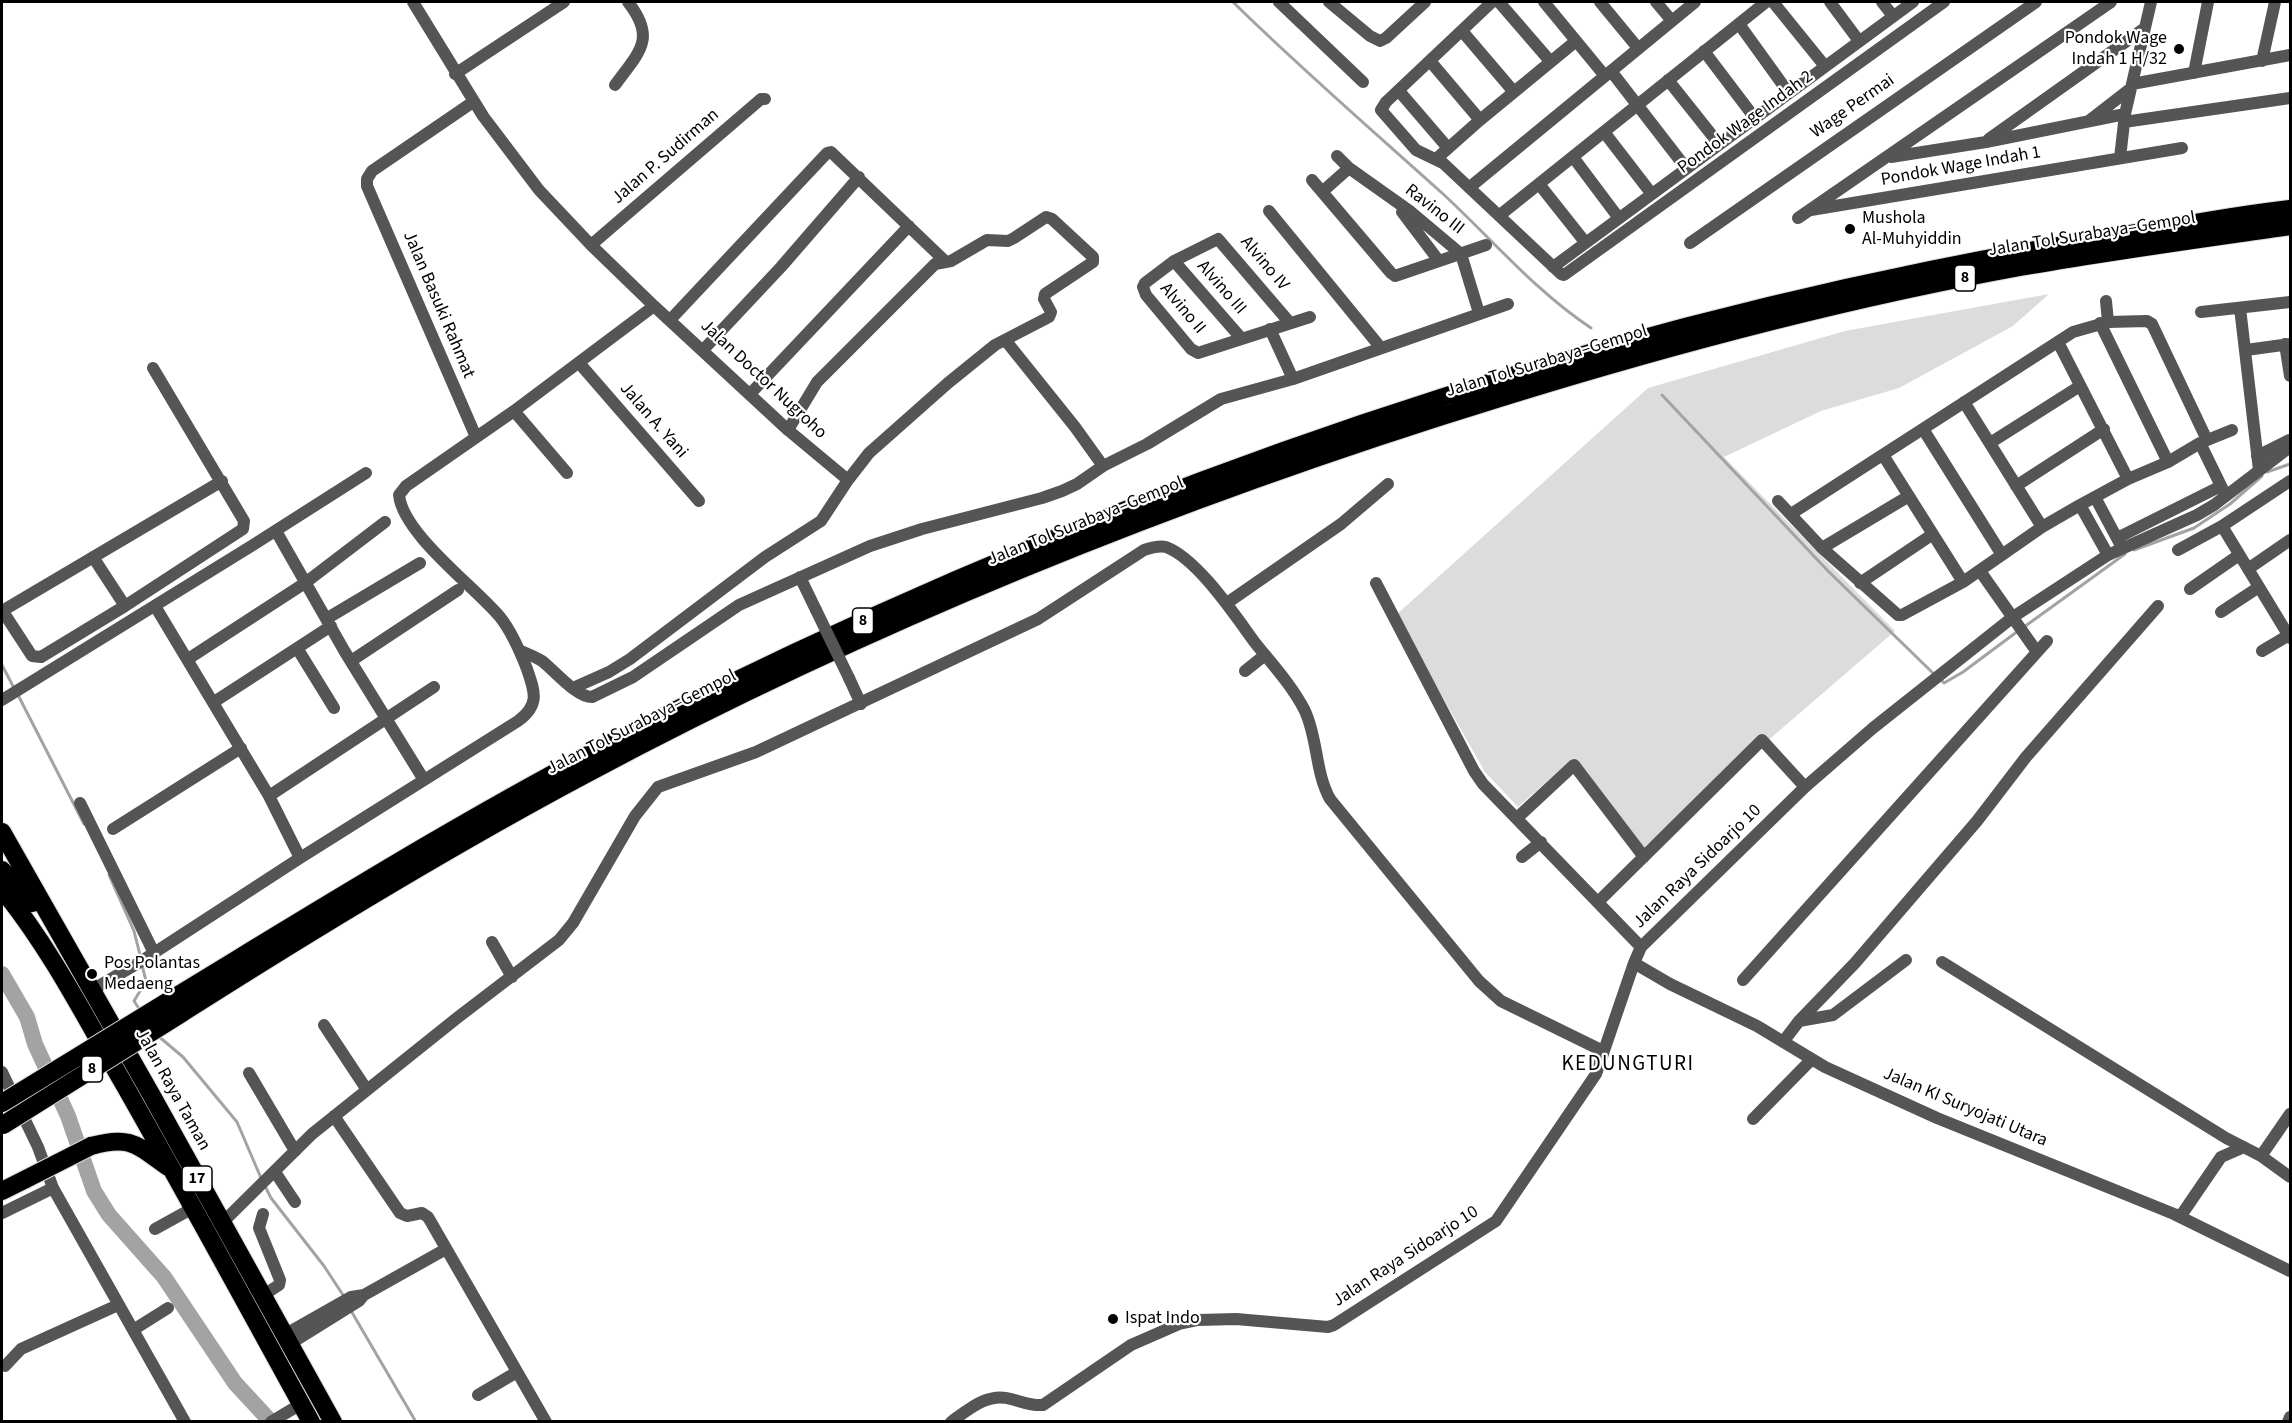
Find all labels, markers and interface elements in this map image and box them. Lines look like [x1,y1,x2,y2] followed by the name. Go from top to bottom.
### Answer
[2065,28,2167,70] place label: Pondok Wage Indah 1 H/32
[2172,42,2186,56] marker: Pondok Wage Indah 1 H/32
[1674,67,1818,179] street label: Pondok Wage Indah 2
[1807,70,1899,144] street label: Wage Permai
[608,105,724,209] street label: Jalan P. Sudirman
[1879,142,2043,192] street label: Pondok Wage Indah 1
[1400,180,1468,240] street label: Ravino III
[1862,208,1962,250] place label: Mushola Al-Muhyiddin
[1987,208,2197,262] street label: Jalan Tol Surabaya–Gempol
[1843,222,1857,236] marker: Mushola Al-Muhyiddin
[397,228,479,382] street label: Jalan Basuki Rahmat
[1235,232,1293,296] street label: Alvino IV
[1192,257,1250,319] street label: Alvino III
[1954,265,1976,291] road number: 8
[1154,279,1210,339] street label: Alvino II
[695,316,831,444] street label: Jalan Doctor Nugroho
[1444,321,1650,403] street label: Jalan Tol Surabaya–Gempol
[614,379,692,463] street label: Jalan A. Yani
[985,473,1187,571] street label: Jalan Tol Surabaya–Gempol
[852,608,874,634] road number: 8
[544,666,740,780] street label: Jalan Tol Surabaya–Gempol
[1630,800,1766,934] street label: Jalan Raya Sidoarjo 10
[104,953,200,996] place label: Pos Polantas Medaeng
[85,967,99,981] marker: Pos Polantas Medaeng
[130,1025,214,1155] street label: Jalan Raya Taman
[1561,1052,1695,1078] district label: KEDUNGTURI
[82,1056,103,1082] road number: 8
[1880,1064,2050,1152] street label: Jalan KI Suryojati Utara
[182,1166,212,1192] road number: 17
[1329,1202,1483,1312] street label: Jalan Raya Sidoarjo 10
[1125,1308,1200,1330] place label: Ispat Indo
[1106,1312,1120,1326] marker: Ispat Indo

